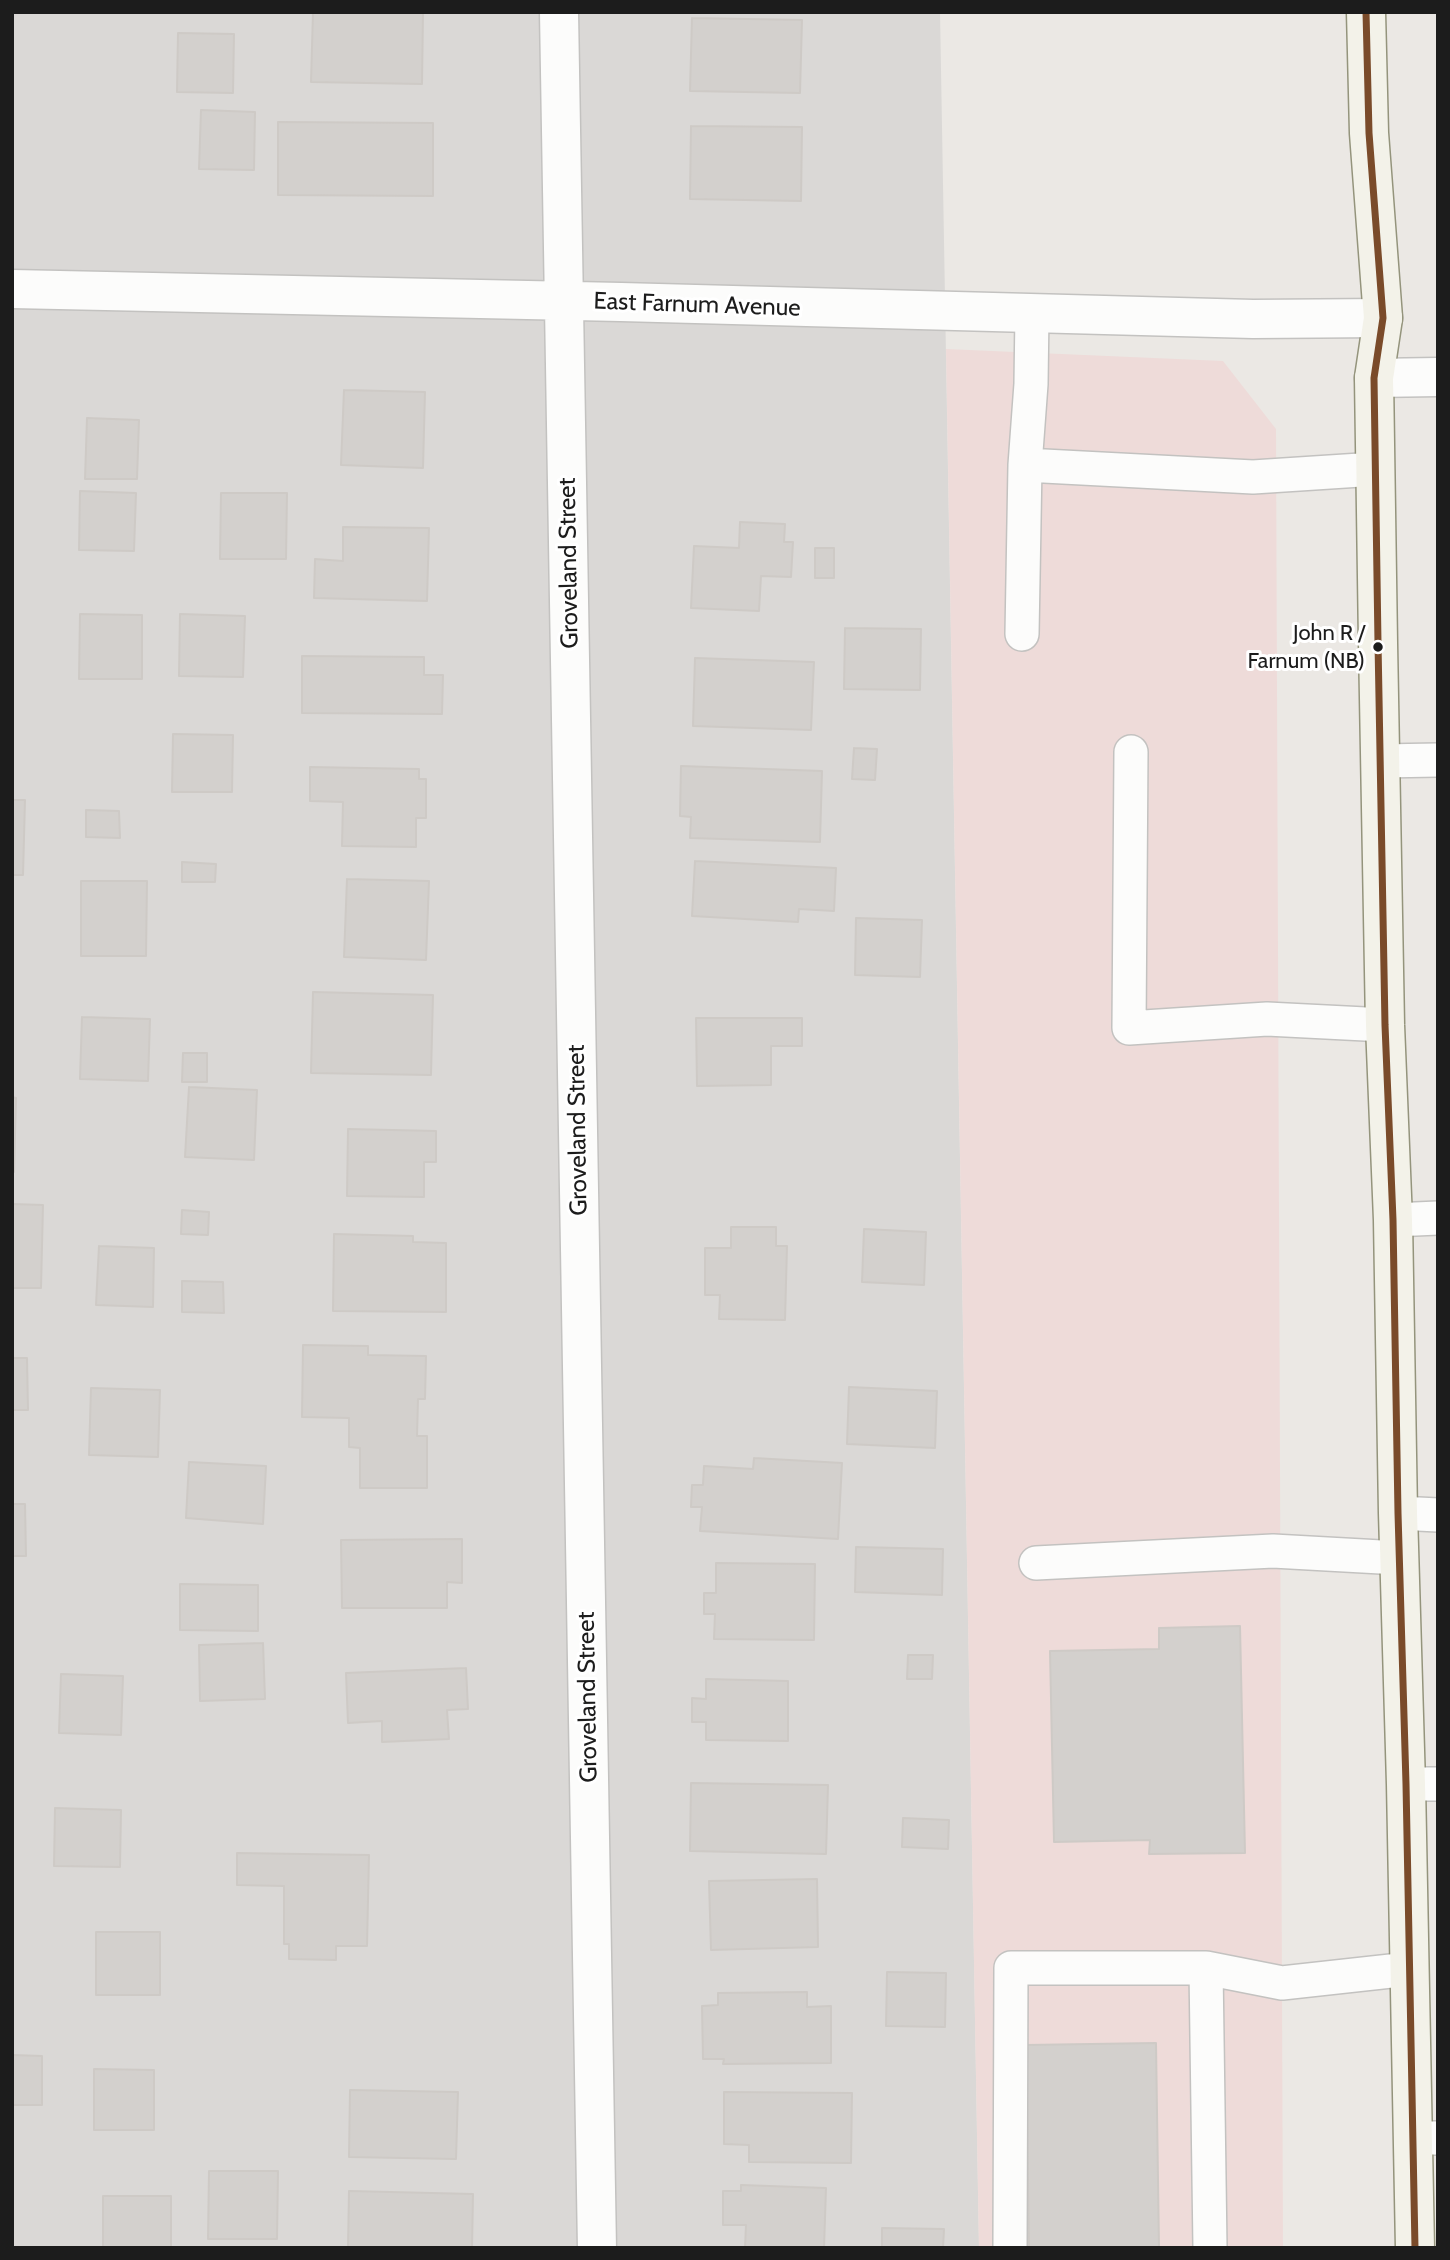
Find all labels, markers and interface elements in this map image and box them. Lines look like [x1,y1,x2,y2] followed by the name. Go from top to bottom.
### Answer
[593,287,801,323] street label: East Farnum Avenue
[553,477,585,649] street label: Groveland Street
[1248,621,1365,672] place label: John R / Farnum (NB)
[1371,640,1385,654] marker: John R / Farnum (NB)
[562,1044,594,1216] street label: Groveland Street
[572,1611,604,1783] street label: Groveland Street

